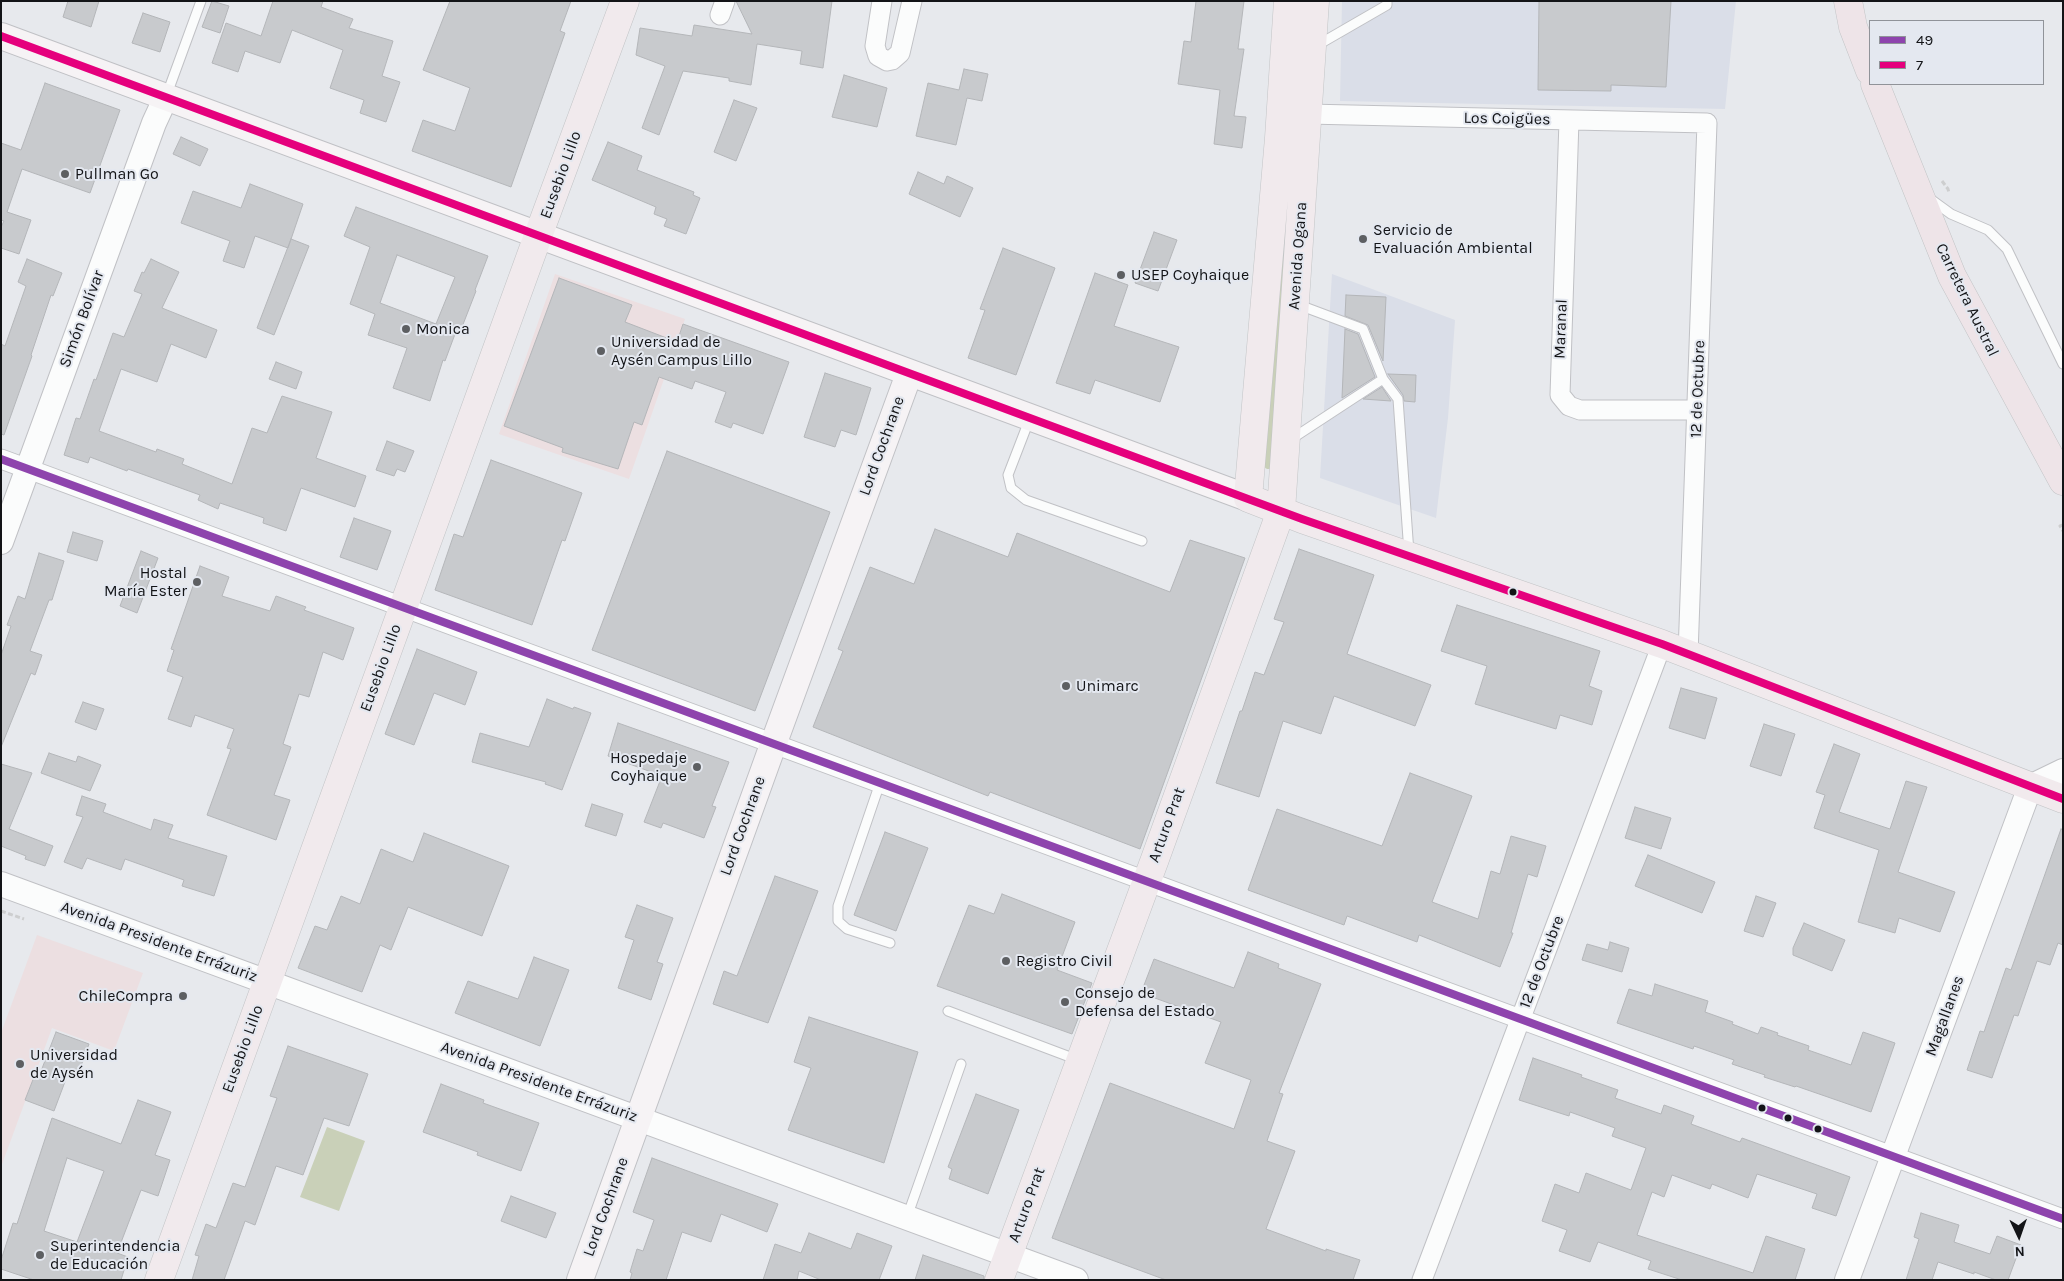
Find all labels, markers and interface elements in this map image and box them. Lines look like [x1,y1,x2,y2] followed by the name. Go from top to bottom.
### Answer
[1869,20,2044,85] legend
[1916,31,1933,49] text: 49
[1916,56,1923,74] text: 7
[1463,109,1551,129] street label: Los Coigües
[536,128,586,222] street label: Eusebio Lillo
[75,164,159,184] place label: Pullman Go
[59,168,71,180] marker: Pullman Go
[1285,201,1311,311] street label: Avenida Ogana
[1373,220,1533,258] place label: Servicio de Evaluación Ambiental
[1357,233,1369,245] marker: Servicio de Evaluación Ambiental
[1931,240,2003,360] street label: Carretera Austral
[1131,265,1249,285] place label: USEP Coyhaique
[56,268,108,370] street label: Simón Bolívar
[1115,269,1127,281] marker: USEP Coyhaique
[1550,299,1572,359] street label: Maranal
[416,319,470,339] place label: Monica
[400,323,412,335] marker: Monica
[611,332,752,370] place label: Universidad de Aysén Campus Lillo
[1687,340,1709,438] street label: 12 de Octubre
[595,345,607,357] marker: Universidad de Aysén Campus Lillo
[855,394,909,498] street label: Lord Cochrane
[104,563,187,601] place label: Hostal María Ester
[191,576,203,588] marker: Hostal María Ester
[1508,587,1518,597] unlabelled marker
[356,621,406,715] street label: Eusebio Lillo
[1076,676,1139,696] place label: Unimarc
[1060,680,1072,692] marker: Unimarc
[610,748,687,786] place label: Hospedaje Coyhaique
[691,761,703,773] marker: Hospedaje Coyhaique
[716,774,770,878] street label: Lord Cochrane
[1145,785,1189,865] street label: Arturo Prat
[58,897,260,987] street label: Avenida Presidente Errázuriz
[1516,913,1568,1011] street label: 12 de Octubre
[1016,951,1112,971] place label: Registro Civil
[1000,955,1012,967] marker: Registro Civil
[1922,973,1968,1059] street label: Magallanes
[1075,983,1215,1021] place label: Consejo de Defensa del Estado
[79,986,173,1006] place label: ChileCompra
[177,990,189,1002] marker: ChileCompra
[1059,996,1071,1008] marker: Consejo de Defensa del Estado
[218,1002,268,1096] street label: Eusebio Lillo
[438,1037,640,1127] street label: Avenida Presidente Errázuriz
[30,1045,118,1083] place label: Universidad de Aysén
[14,1058,26,1070] marker: Universidad de Aysén
[1757,1103,1767,1113] unlabelled marker
[1783,1113,1793,1123] unlabelled marker
[1813,1124,1823,1134] unlabelled marker
[579,1155,633,1259] street label: Lord Cochrane
[1005,1165,1049,1245] street label: Arturo Prat
[1994,1211,2044,1261] north arrow
[50,1236,180,1274] place label: Superintendencia de Educación
[2014,1243,2025,1260] text: N
[34,1249,46,1261] marker: Superintendencia de Educación

